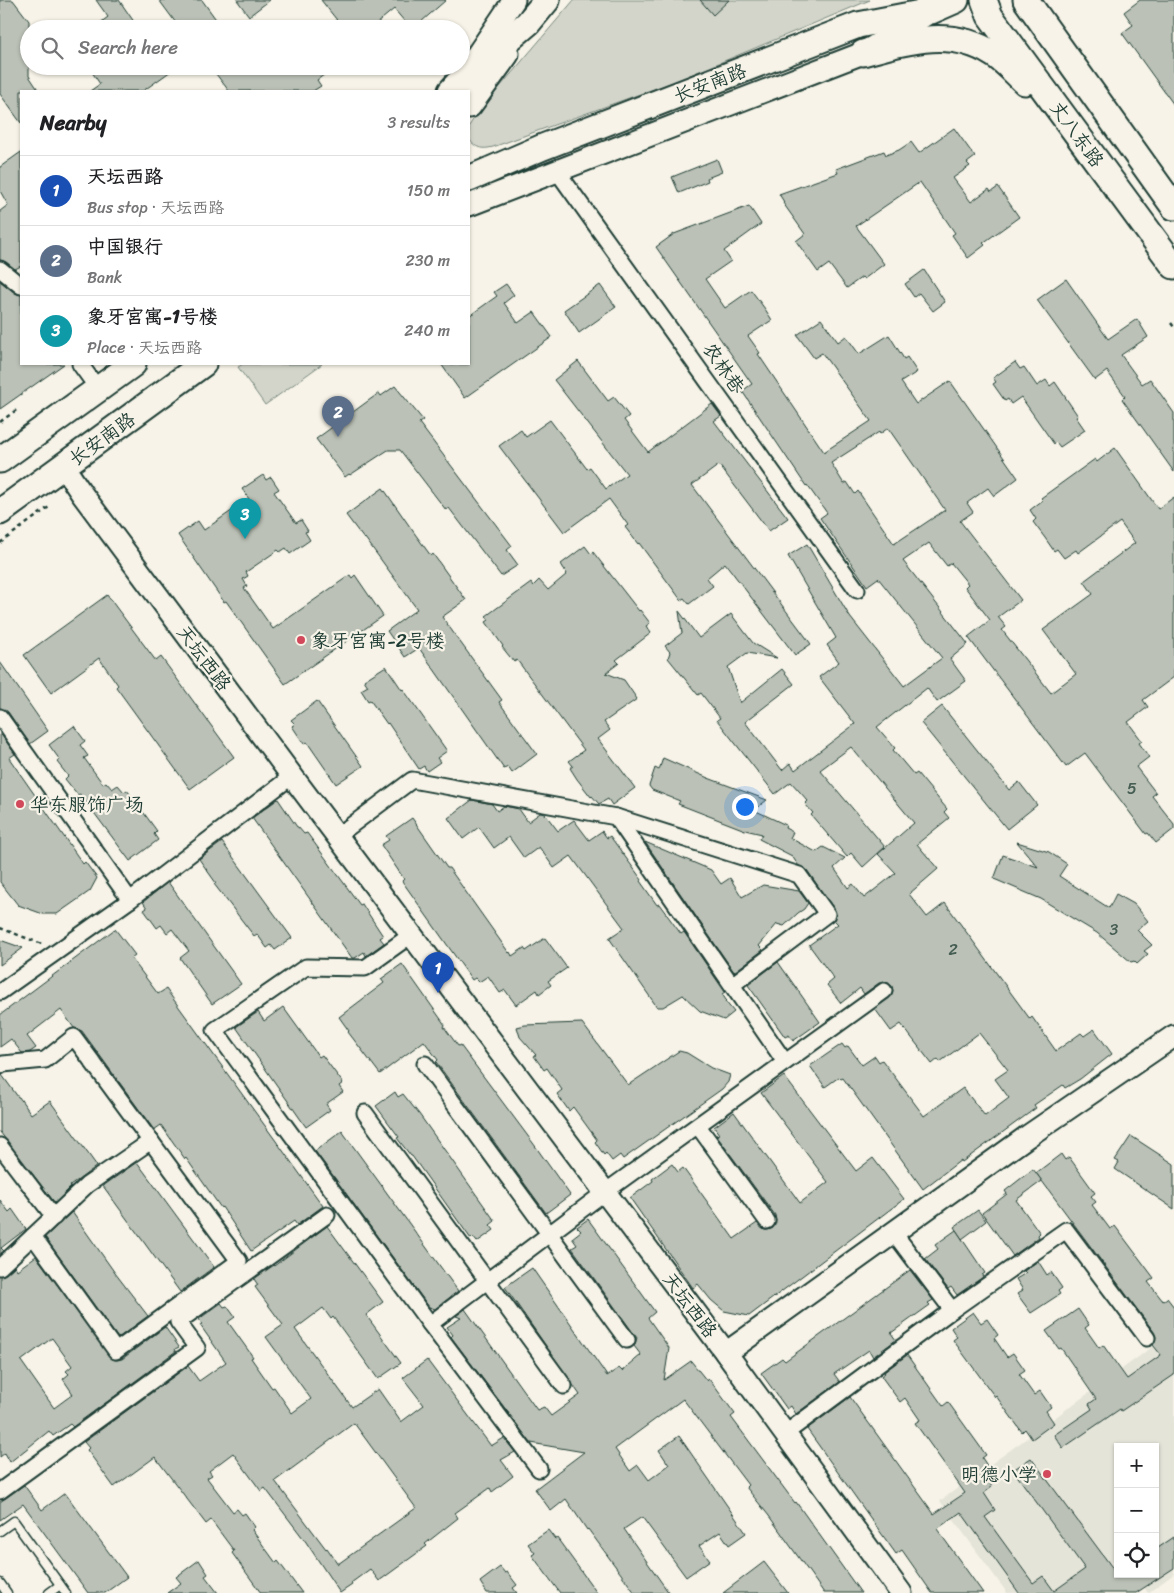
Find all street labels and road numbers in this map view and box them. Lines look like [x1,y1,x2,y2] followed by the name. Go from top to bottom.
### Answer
[669,54,751,112] street label: 长安南路
[1041,94,1113,174] street label: 丈八东路
[694,335,754,401] street label: 农林巷
[62,403,142,475] street label: 长安南路
[168,618,240,698] street label: 天坛西路
[654,1265,726,1345] street label: 天坛西路

